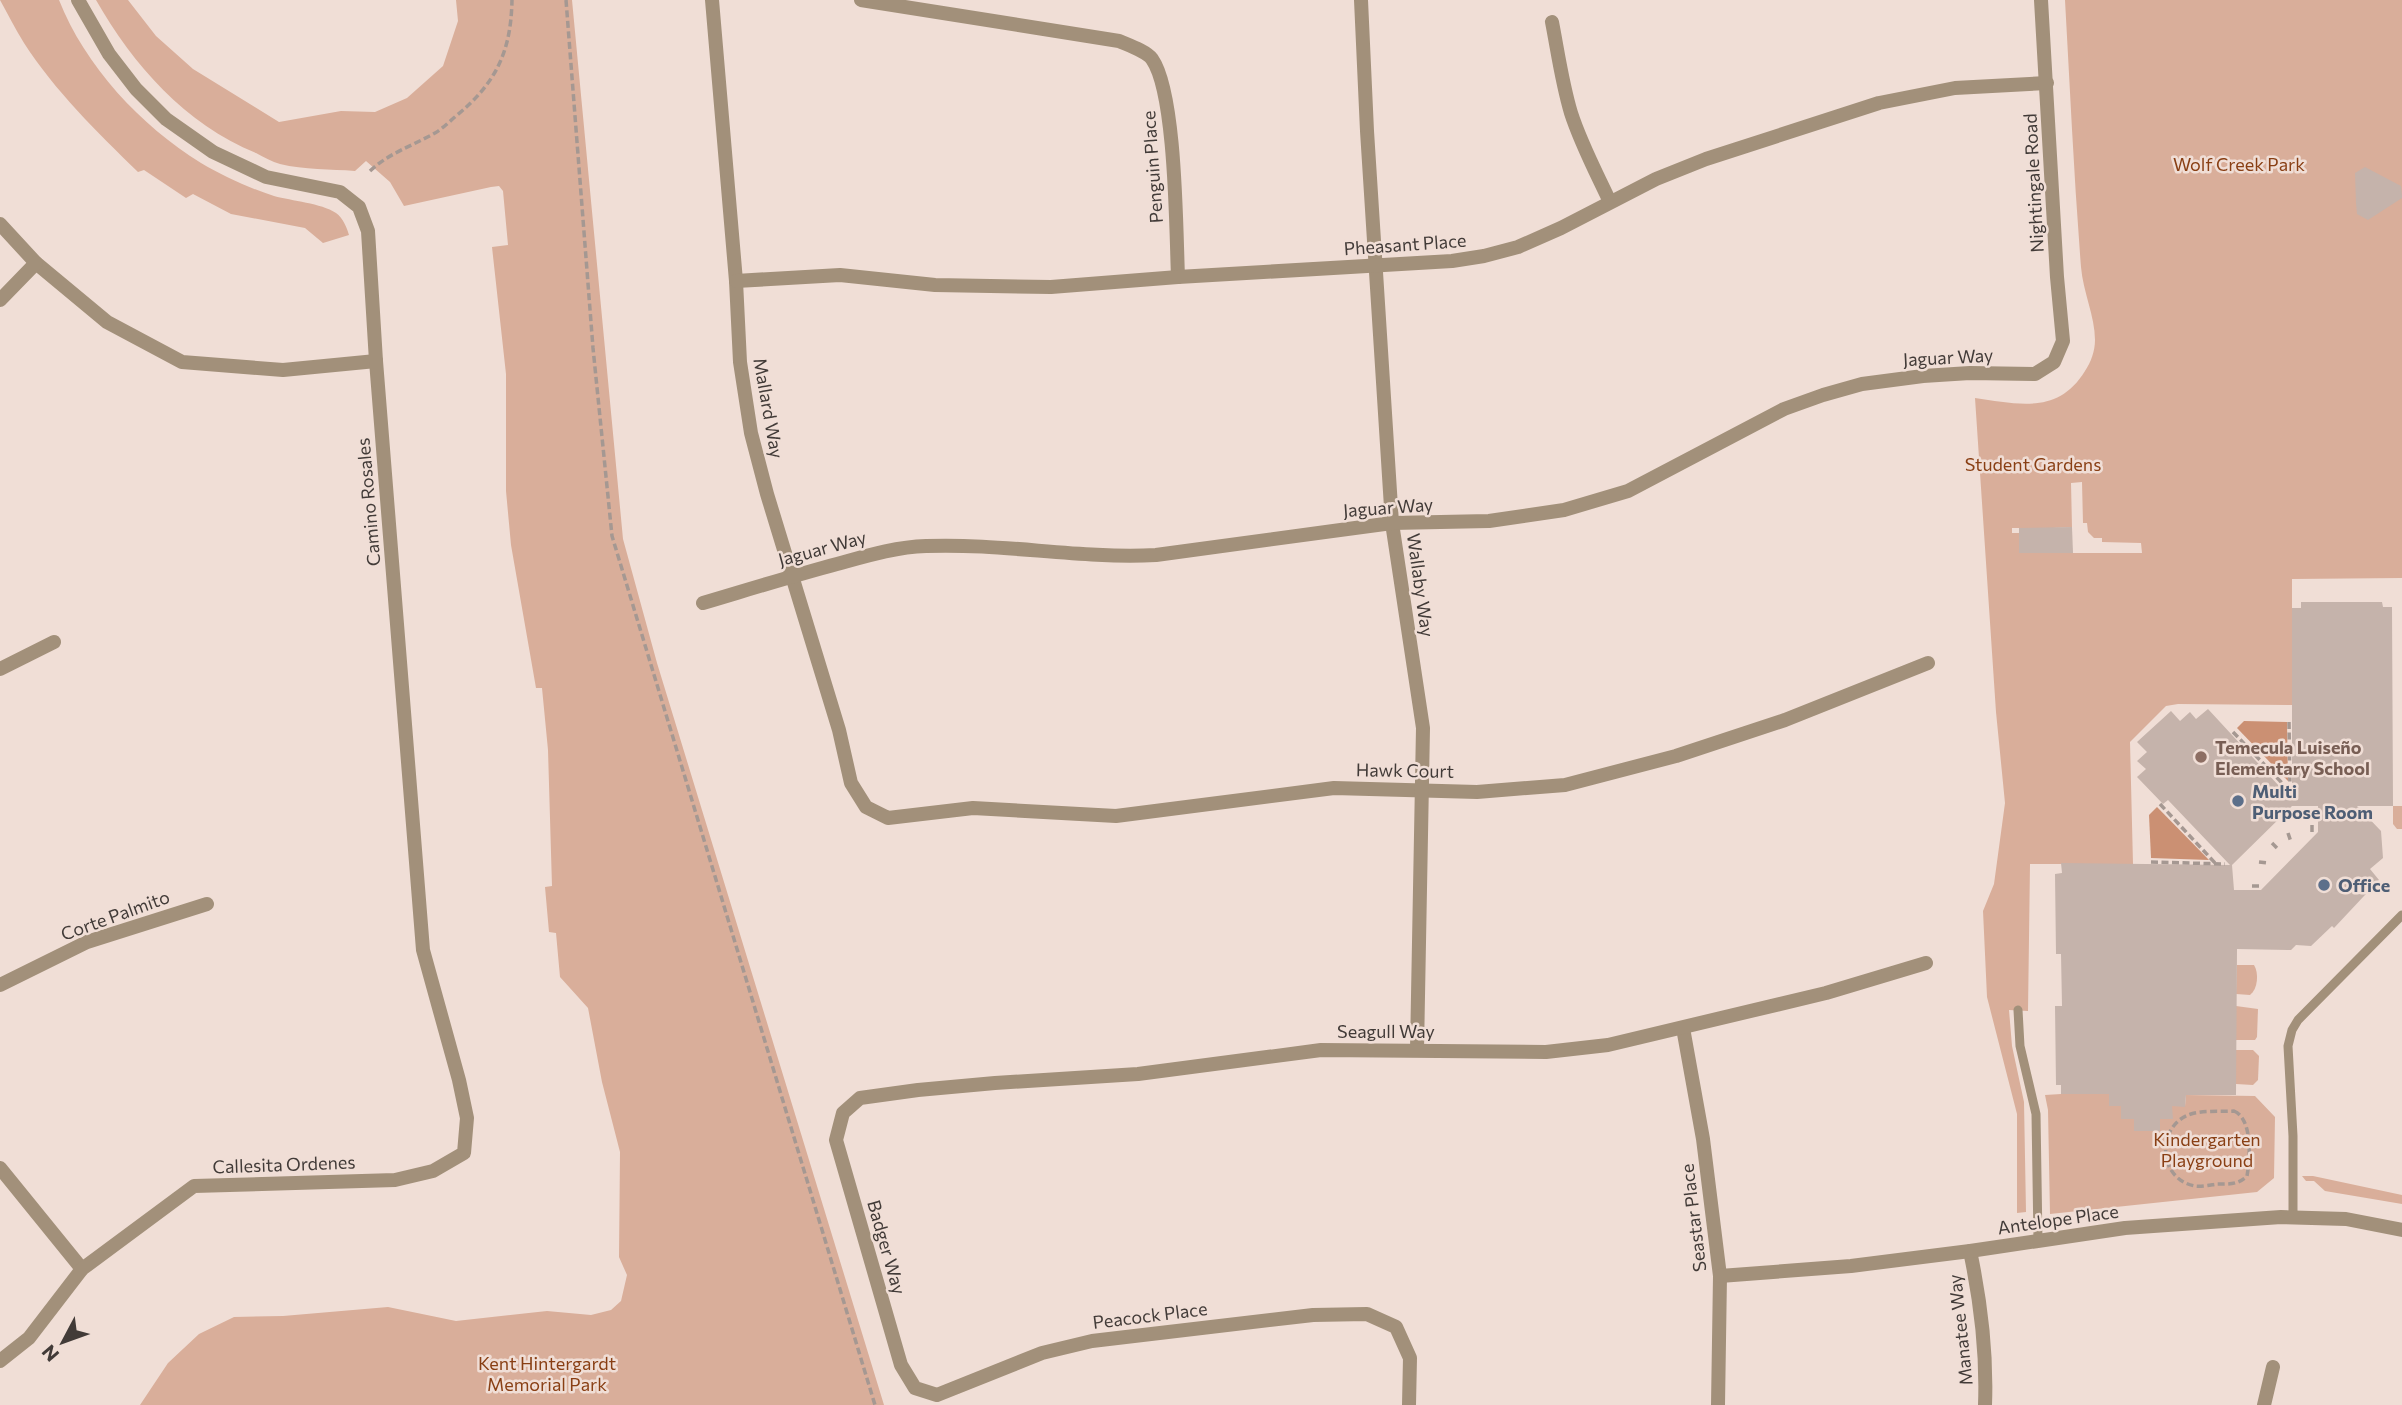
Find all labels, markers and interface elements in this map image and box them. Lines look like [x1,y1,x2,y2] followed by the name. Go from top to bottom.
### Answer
[1137,110,1167,224] street label: Penguin Place
[2018,113,2048,253] street label: Nightingale Road
[2173,153,2305,175] park label: Wolf Creek Park
[1343,229,1467,259] street label: Pheasant Place
[1902,344,1994,370] street label: Jaguar Way
[749,356,789,460] street label: Mallard Way
[351,437,385,567] street label: Camino Rosales
[1965,453,2101,475] park label: Student Gardens
[1342,493,1434,521] street label: Jaguar Way
[775,526,869,570] street label: Jaguar Way
[1403,532,1439,638] street label: Wallaby Way
[2215,736,2370,779] place label: Temecula Luiseño Elementary School
[2193,749,2209,765] marker: Temecula Luiseño Elementary School
[1356,758,1454,782] street label: Hawk Court
[2252,780,2373,823] place label: Multi Purpose Room
[2230,793,2246,809] marker: Multi Purpose Room
[2338,874,2390,896] place label: Office
[2316,877,2332,893] marker: Office
[58,885,172,945] street label: Corte Palmito
[1337,1020,1435,1042] street label: Seagull Way
[2153,1128,2261,1171] park label: Kindergarten Playground
[212,1151,356,1177] street label: Callesita Ordenes
[1675,1163,1711,1273] street label: Seastar Place
[863,1197,911,1297] street label: Badger Way
[1996,1200,2120,1238] street label: Antelope Place
[1943,1273,1977,1387] street label: Manatee Way
[1091,1297,1209,1333] street label: Peacock Place
[28,1307,98,1377] north arrow
[36,1341,63,1366] text: N
[478,1352,616,1395] park label: Kent Hintergardt Memorial Park

